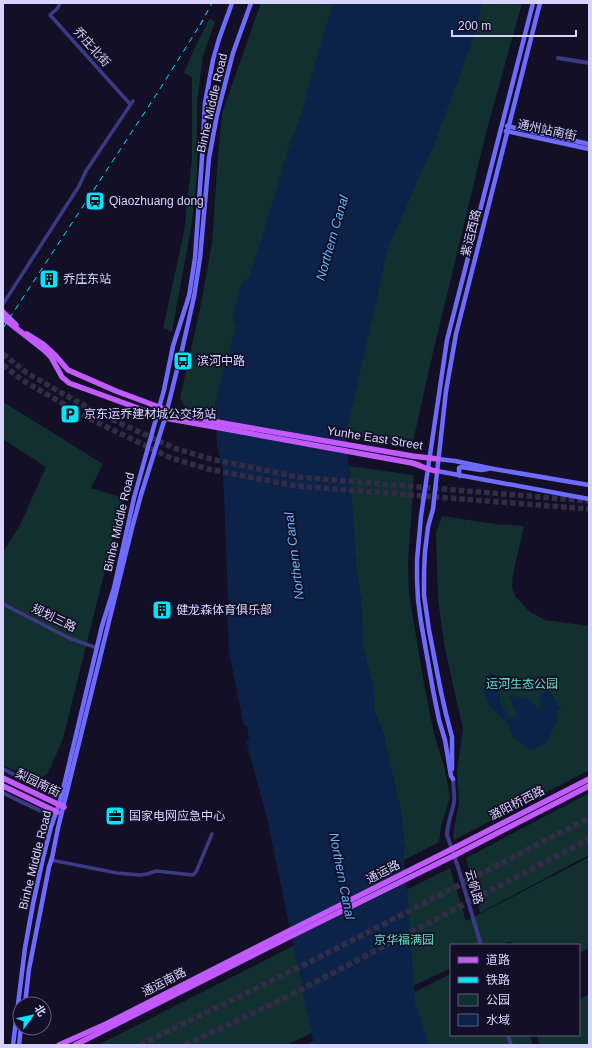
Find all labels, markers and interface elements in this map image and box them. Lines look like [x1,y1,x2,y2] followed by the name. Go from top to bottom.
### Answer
[452,12,576,38] scale bar
[458,19,491,33] text: 200 m
[71,24,113,70] street label: 乔庄北街
[194,52,230,154] street label: Binhe Middle Road
[516,117,578,143] street label: 通州站南街
[84,190,106,212] station icon: Qiaozhuang dong
[313,192,352,282] water label: Northern Canal
[109,194,204,208] place label: Qiaozhuang dong
[458,208,484,258] street label: 紫运西路
[38,268,60,290] building icon: 乔庄东站
[63,272,111,286] place label: 乔庄东站
[172,350,194,372] bus stop icon: 滨河中路
[197,354,245,368] place label: 滨河中路
[59,403,81,425] parking icon: 京东运乔建材城公交场站
[84,407,216,421] place label: 京东运乔建材城公交场站
[326,424,425,453] street label: Yunhe East Street
[101,471,137,573] street label: Binhe Middle Road
[281,510,307,601] water label: Northern Canal
[151,599,173,621] building icon: 健龙森体育俱乐部
[29,601,79,635] street label: 规划三路
[176,603,272,617] place label: 健龙森体育俱乐部
[486,677,558,691] park label: 运河生态公园
[13,766,63,800] street label: 梨园南街
[487,783,547,823] street label: 潞阳桥西路
[104,805,126,827] office icon: 国家电网应急中心
[16,809,54,911] street label: Binhe Middle Road
[129,809,225,823] place label: 国家电网应急中心
[326,831,358,922] water label: Northern Canal
[364,858,402,886] street label: 通运路
[462,868,486,906] street label: 云帆路
[374,933,434,947] park label: 京华福满园
[450,944,580,1036] legend
[486,953,510,967] text: 道路
[139,965,189,999] street label: 通运南路
[486,973,510,987] text: 铁路
[486,993,510,1007] text: 公园
[12,996,52,1036] north arrow
[32,1003,48,1018] text: 北
[486,1013,510,1027] text: 水域

